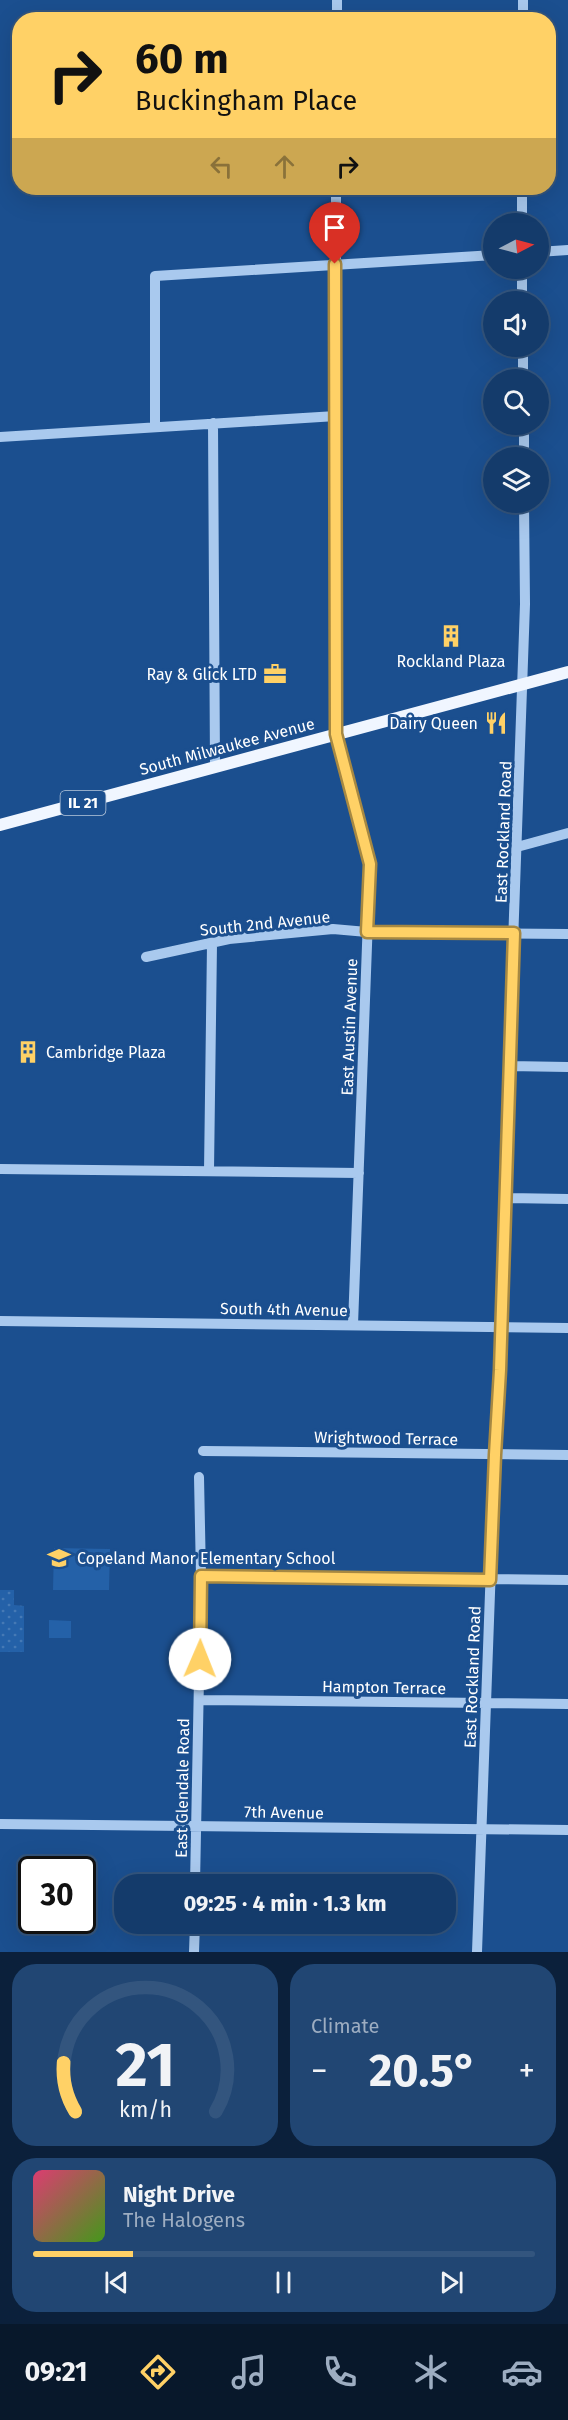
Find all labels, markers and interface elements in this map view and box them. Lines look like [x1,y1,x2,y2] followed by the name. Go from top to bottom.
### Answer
[135,34,229,84] text: 60 m
[36,36,114,114] icon: right
[135,85,357,117] text: Buckingham Place
[205,150,238,183] icon: left
[268,150,301,183] icon: ahead
[331,150,364,183] icon: right
[309,202,360,264] pin
[318,211,351,244] icon: arrive
[483,213,549,279] north arrow
[483,213,549,513] map controls
[483,291,549,357] button: sound
[483,369,549,435] button: search
[483,447,549,513] button: layers
[438,623,464,649] building icon: Rockland Plaza
[396,652,506,671] place label: Rockland Plaza
[262,661,288,687] office icon: Ray & Glick LTD
[146,665,257,684] place label: Ray & Glick LTD
[483,710,509,736] restaurant icon: Dairy Queen
[137,714,317,779] street label: South Milwaukee Avenue
[389,714,478,733] place label: Dairy Queen
[492,761,515,904] street label: East Rockland Road
[60,791,106,815] road number: IL 21
[199,907,331,940] street label: South 2nd Avenue
[338,958,361,1096] street label: East Austin Avenue
[15,1039,41,1065] building icon: Cambridge Plaza
[46,1043,166,1062] place label: Cambridge Plaza
[220,1299,348,1320] street label: South 4th Avenue
[314,1428,458,1449] street label: Wrightwood Terrace
[46,1545,72,1571] school or university icon: Copeland Manor Elementary School
[77,1549,336,1568] place label: Copeland Manor Elementary School
[461,1606,484,1749] street label: East Rockland Road
[168,1627,232,1691] position arrow
[322,1677,446,1698] street label: Hampton Terrace
[172,1718,193,1858] street label: East Glendale Road
[244,1802,324,1823] street label: 7th Avenue
[18,1856,96,1934] speed limit sign: 30
[183,1890,387,1917] text: 09:25 · 4 min · 1.3 km
[311,2014,379,2038] text: Climate
[115,2028,175,2103] text: 21
[369,2044,477,2098] text: 20.5°
[311,2051,328,2091] text: −
[519,2051,535,2091] text: +
[118,2097,172,2123] text: km/h
[123,2181,235,2208] text: Night Drive
[123,2208,245,2232] text: The Halogens
[100,2266,133,2299] icon: previous
[267,2266,300,2299] icon: pause
[435,2266,468,2299] icon: next
[137,2351,179,2393] icon: directions
[228,2351,270,2393] icon: music
[319,2351,361,2393] icon: phone
[410,2351,452,2393] icon: climate
[501,2351,543,2393] icon: car
[25,2356,88,2388] text: 09:21

